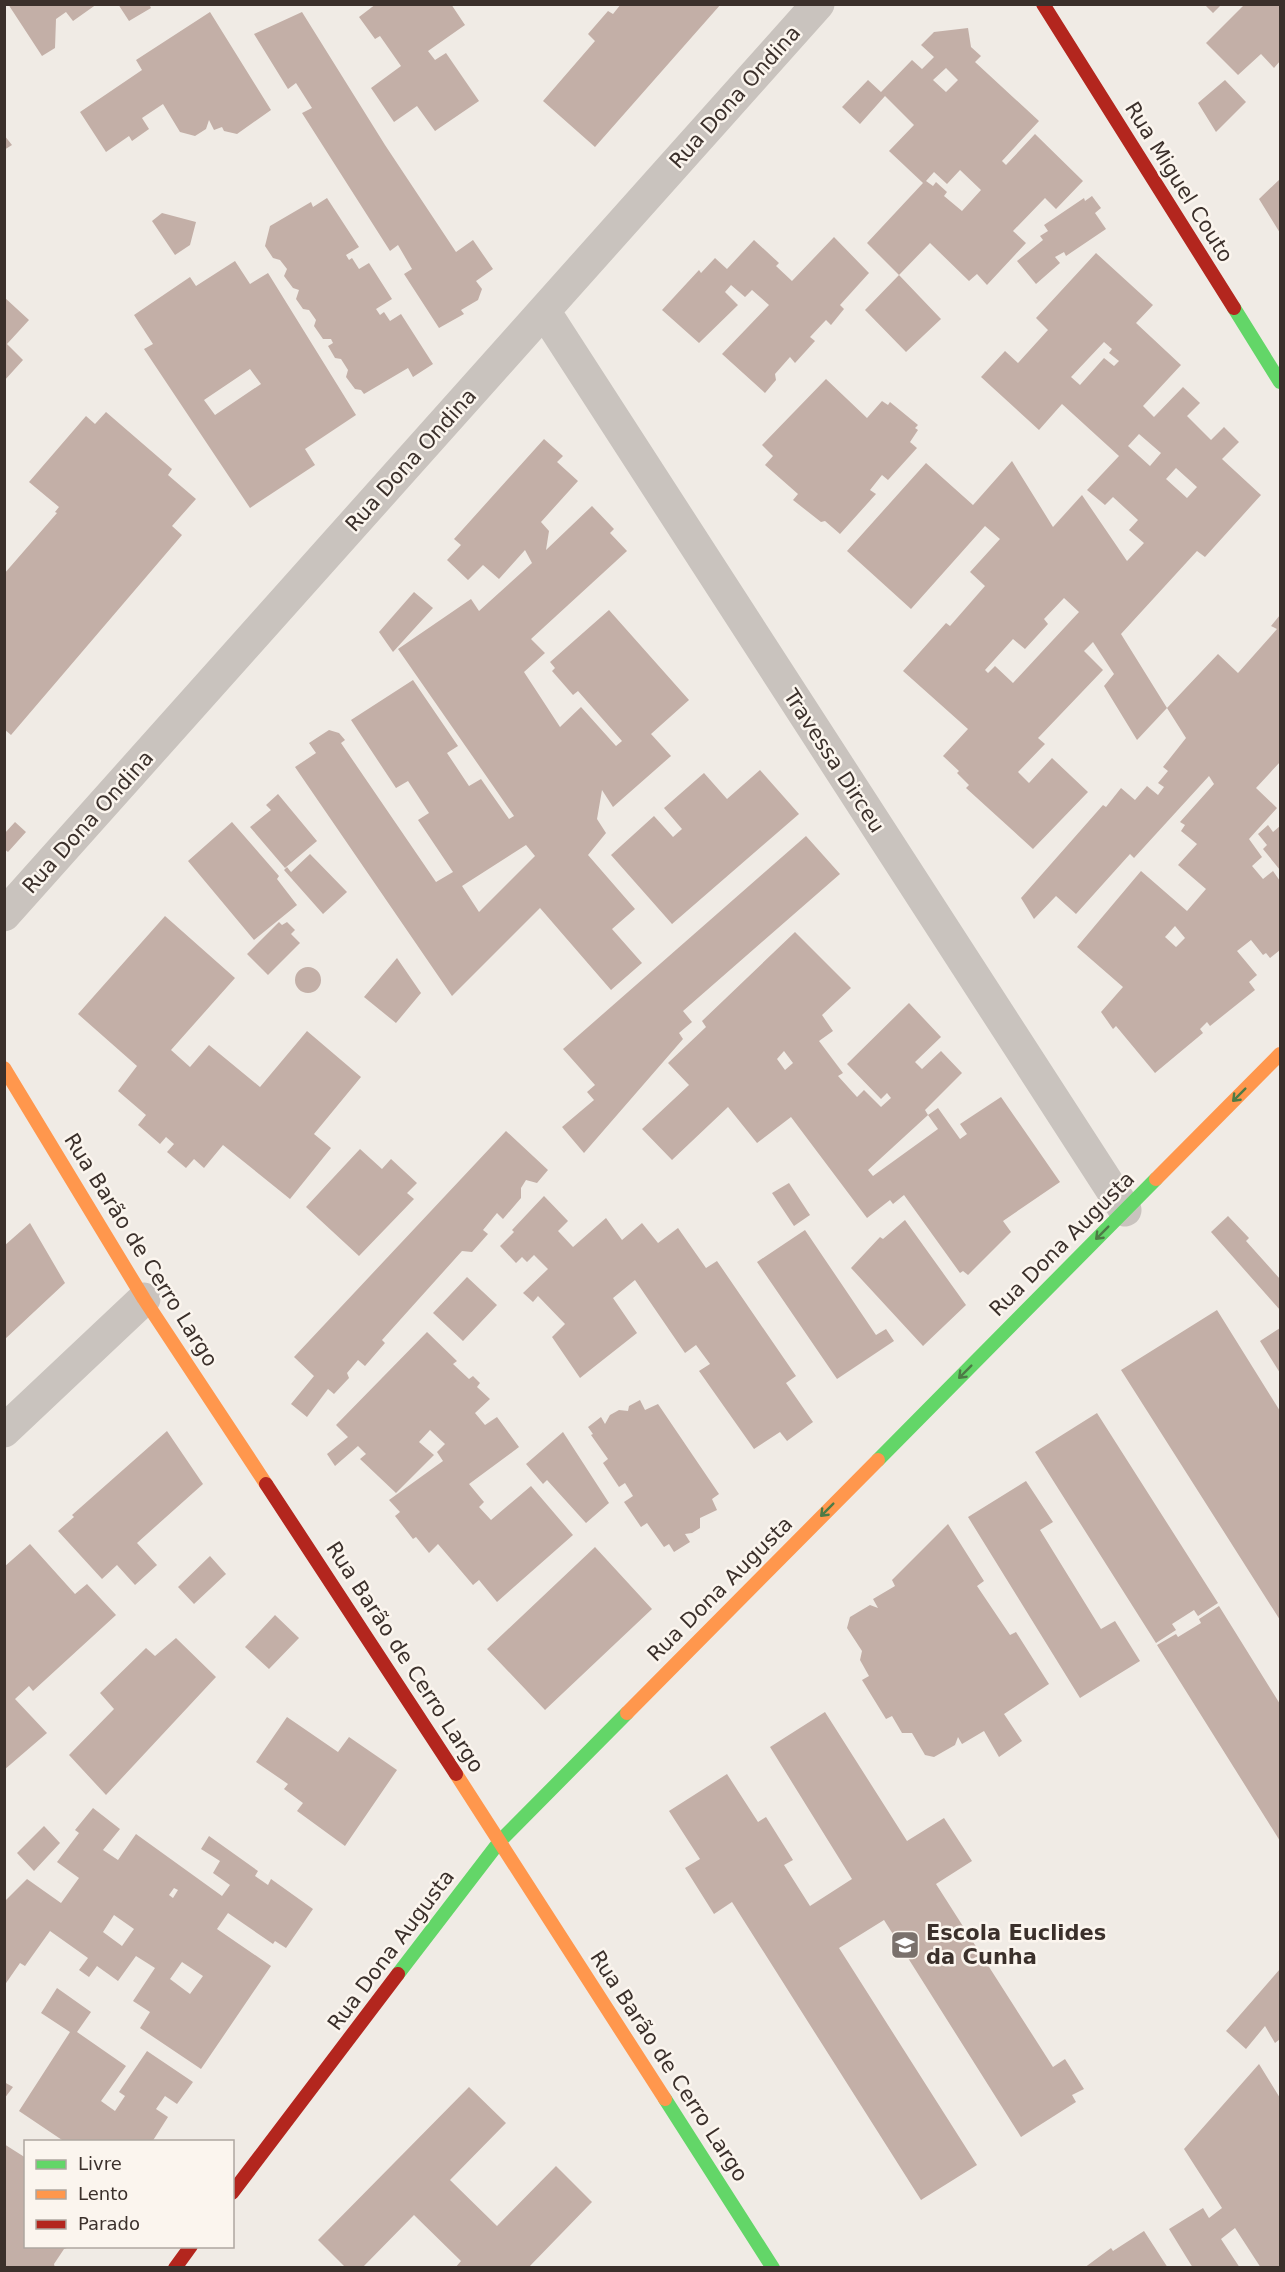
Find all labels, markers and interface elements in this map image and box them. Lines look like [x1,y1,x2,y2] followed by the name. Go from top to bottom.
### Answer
[665,21,805,173] street label: Rua Dona Ondina
[1120,97,1238,267] street label: Rua Miguel Couto
[341,384,481,536] street label: Rua Dona Ondina
[778,684,889,837] street label: Travessa Dirceu
[18,746,158,898] street label: Rua Dona Ondina
[1232,1088,1247,1103] one-way arrow
[59,1129,223,1371] street label: Rua Barão de Cerro Largo
[985,1167,1139,1321] street label: Rua Dona Augusta
[1094,1226,1109,1241] one-way arrow
[957,1364,972,1379] one-way arrow
[820,1503,835,1518] one-way arrow
[643,1512,797,1666] street label: Rua Dona Augusta
[321,1537,489,1777] street label: Rua Barão de Cerro Largo
[323,1865,459,2035] street label: Rua Dona Augusta
[926,1921,1106,1969] place label: Escola Euclides da Cunha
[889,1929,921,1961] school or university icon: Escola Euclides da Cunha
[585,1946,753,2186] street label: Rua Barão de Cerro Largo
[24,2140,234,2248] legend
[78,2153,122,2174] text: Livre
[78,2183,128,2204] text: Lento
[78,2213,140,2234] text: Parado

